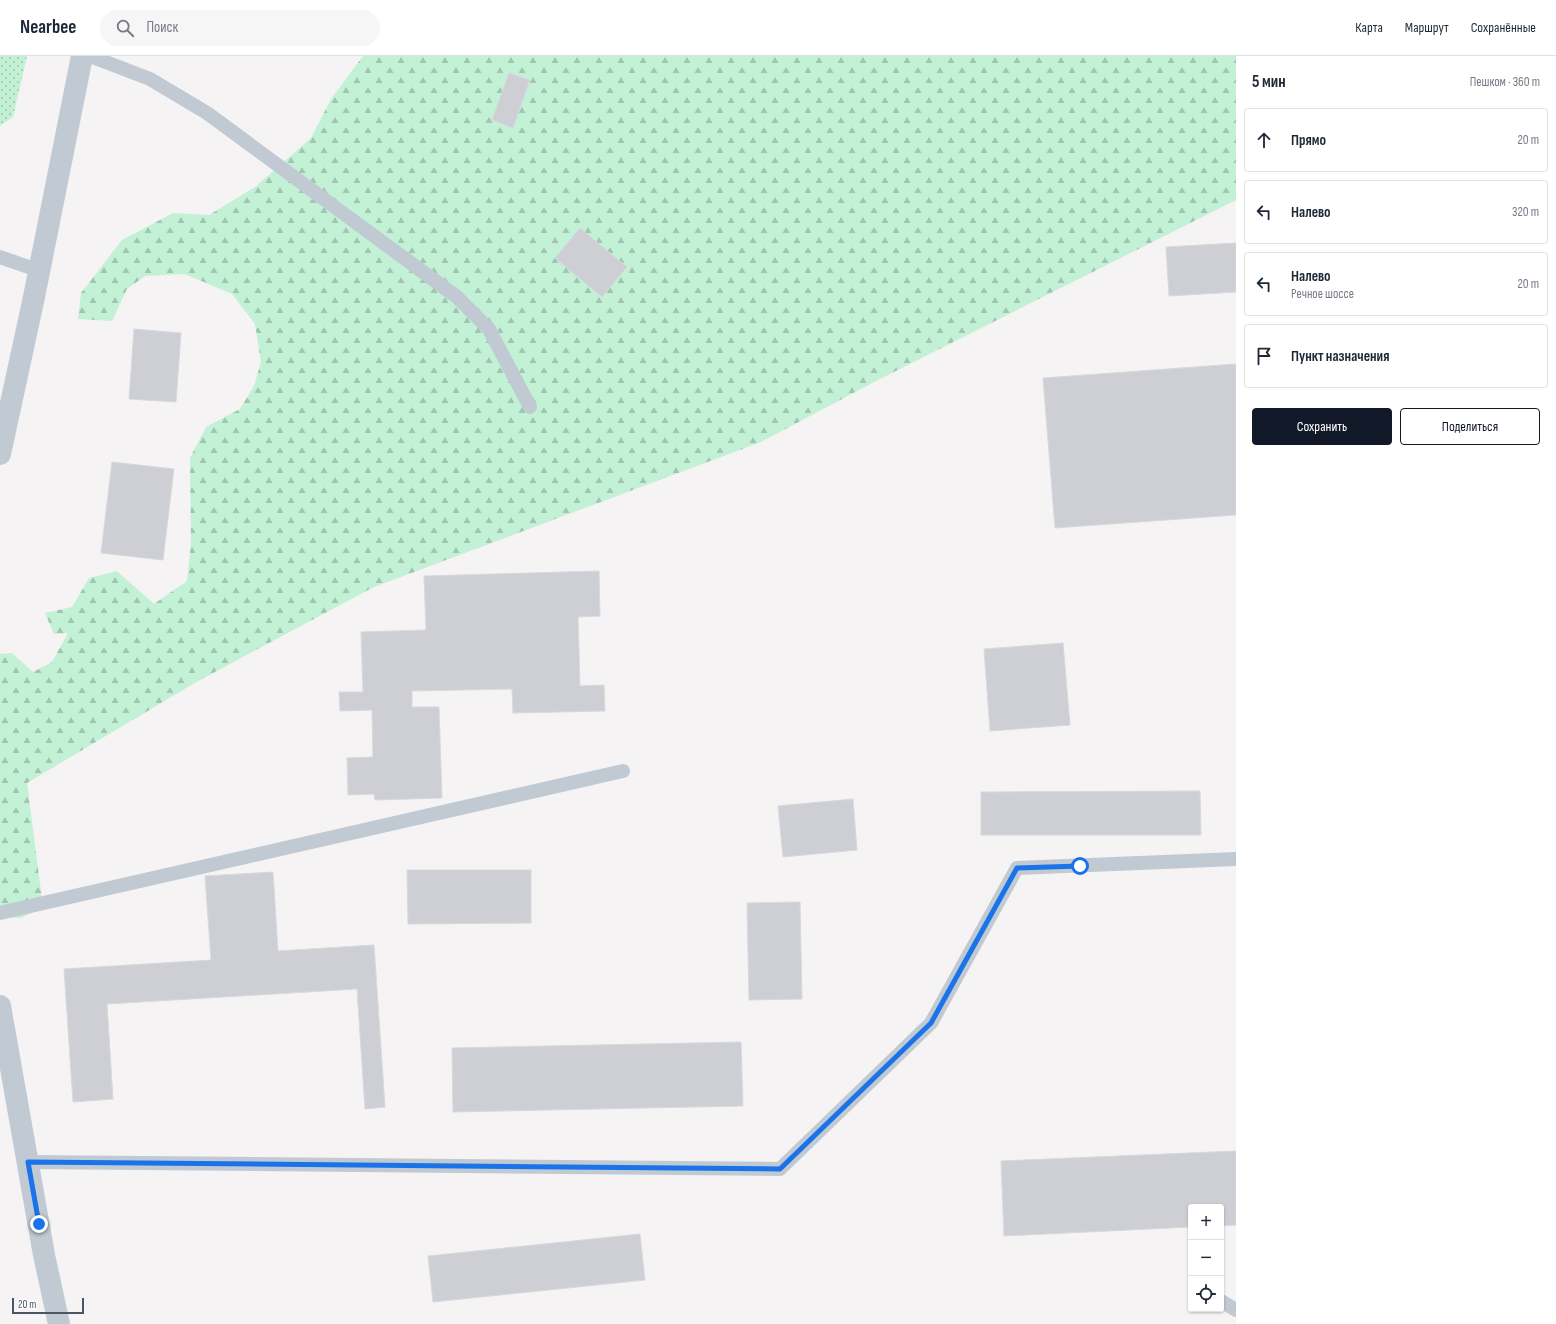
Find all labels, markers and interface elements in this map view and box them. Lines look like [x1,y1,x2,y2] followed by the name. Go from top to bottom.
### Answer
[100,10,380,46] search box
[20,16,76,39] text: Nearbee
[114,17,136,39] icon: search
[146,18,178,37] text: Поиск
[1355,19,1383,36] text: Карта
[1405,19,1449,36] text: Маршрут
[1471,19,1536,36] text: Сохранённые
[1252,72,1286,92] text: 5 мин
[1470,74,1540,90] text: Пешком · 360 m
[1253,129,1275,151] icon: ahead
[1291,131,1326,150] text: Прямо
[1517,132,1539,148] text: 20 m
[1253,201,1275,223] icon: left
[1291,203,1331,222] text: Налево
[1512,204,1539,220] text: 320 m
[1291,267,1331,286] text: Налево
[1253,273,1275,295] icon: left
[1517,276,1539,292] text: 20 m
[1291,286,1354,302] text: Речное шоссе
[1253,345,1275,367] icon: arrive
[1291,347,1389,366] text: Пункт назначения
[1252,408,1392,445] button: Сохранить
[1400,408,1540,445] button: Поделиться
[1071,857,1089,875] route start
[1188,1204,1224,1312] map controls
[1188,1204,1224,1240] button: +
[30,1215,48,1233] route end
[1188,1240,1224,1276] button: −
[1188,1276,1224,1312] button: locate
[12,1296,84,1315] scale bar
[18,1298,36,1311] text: 20 m

